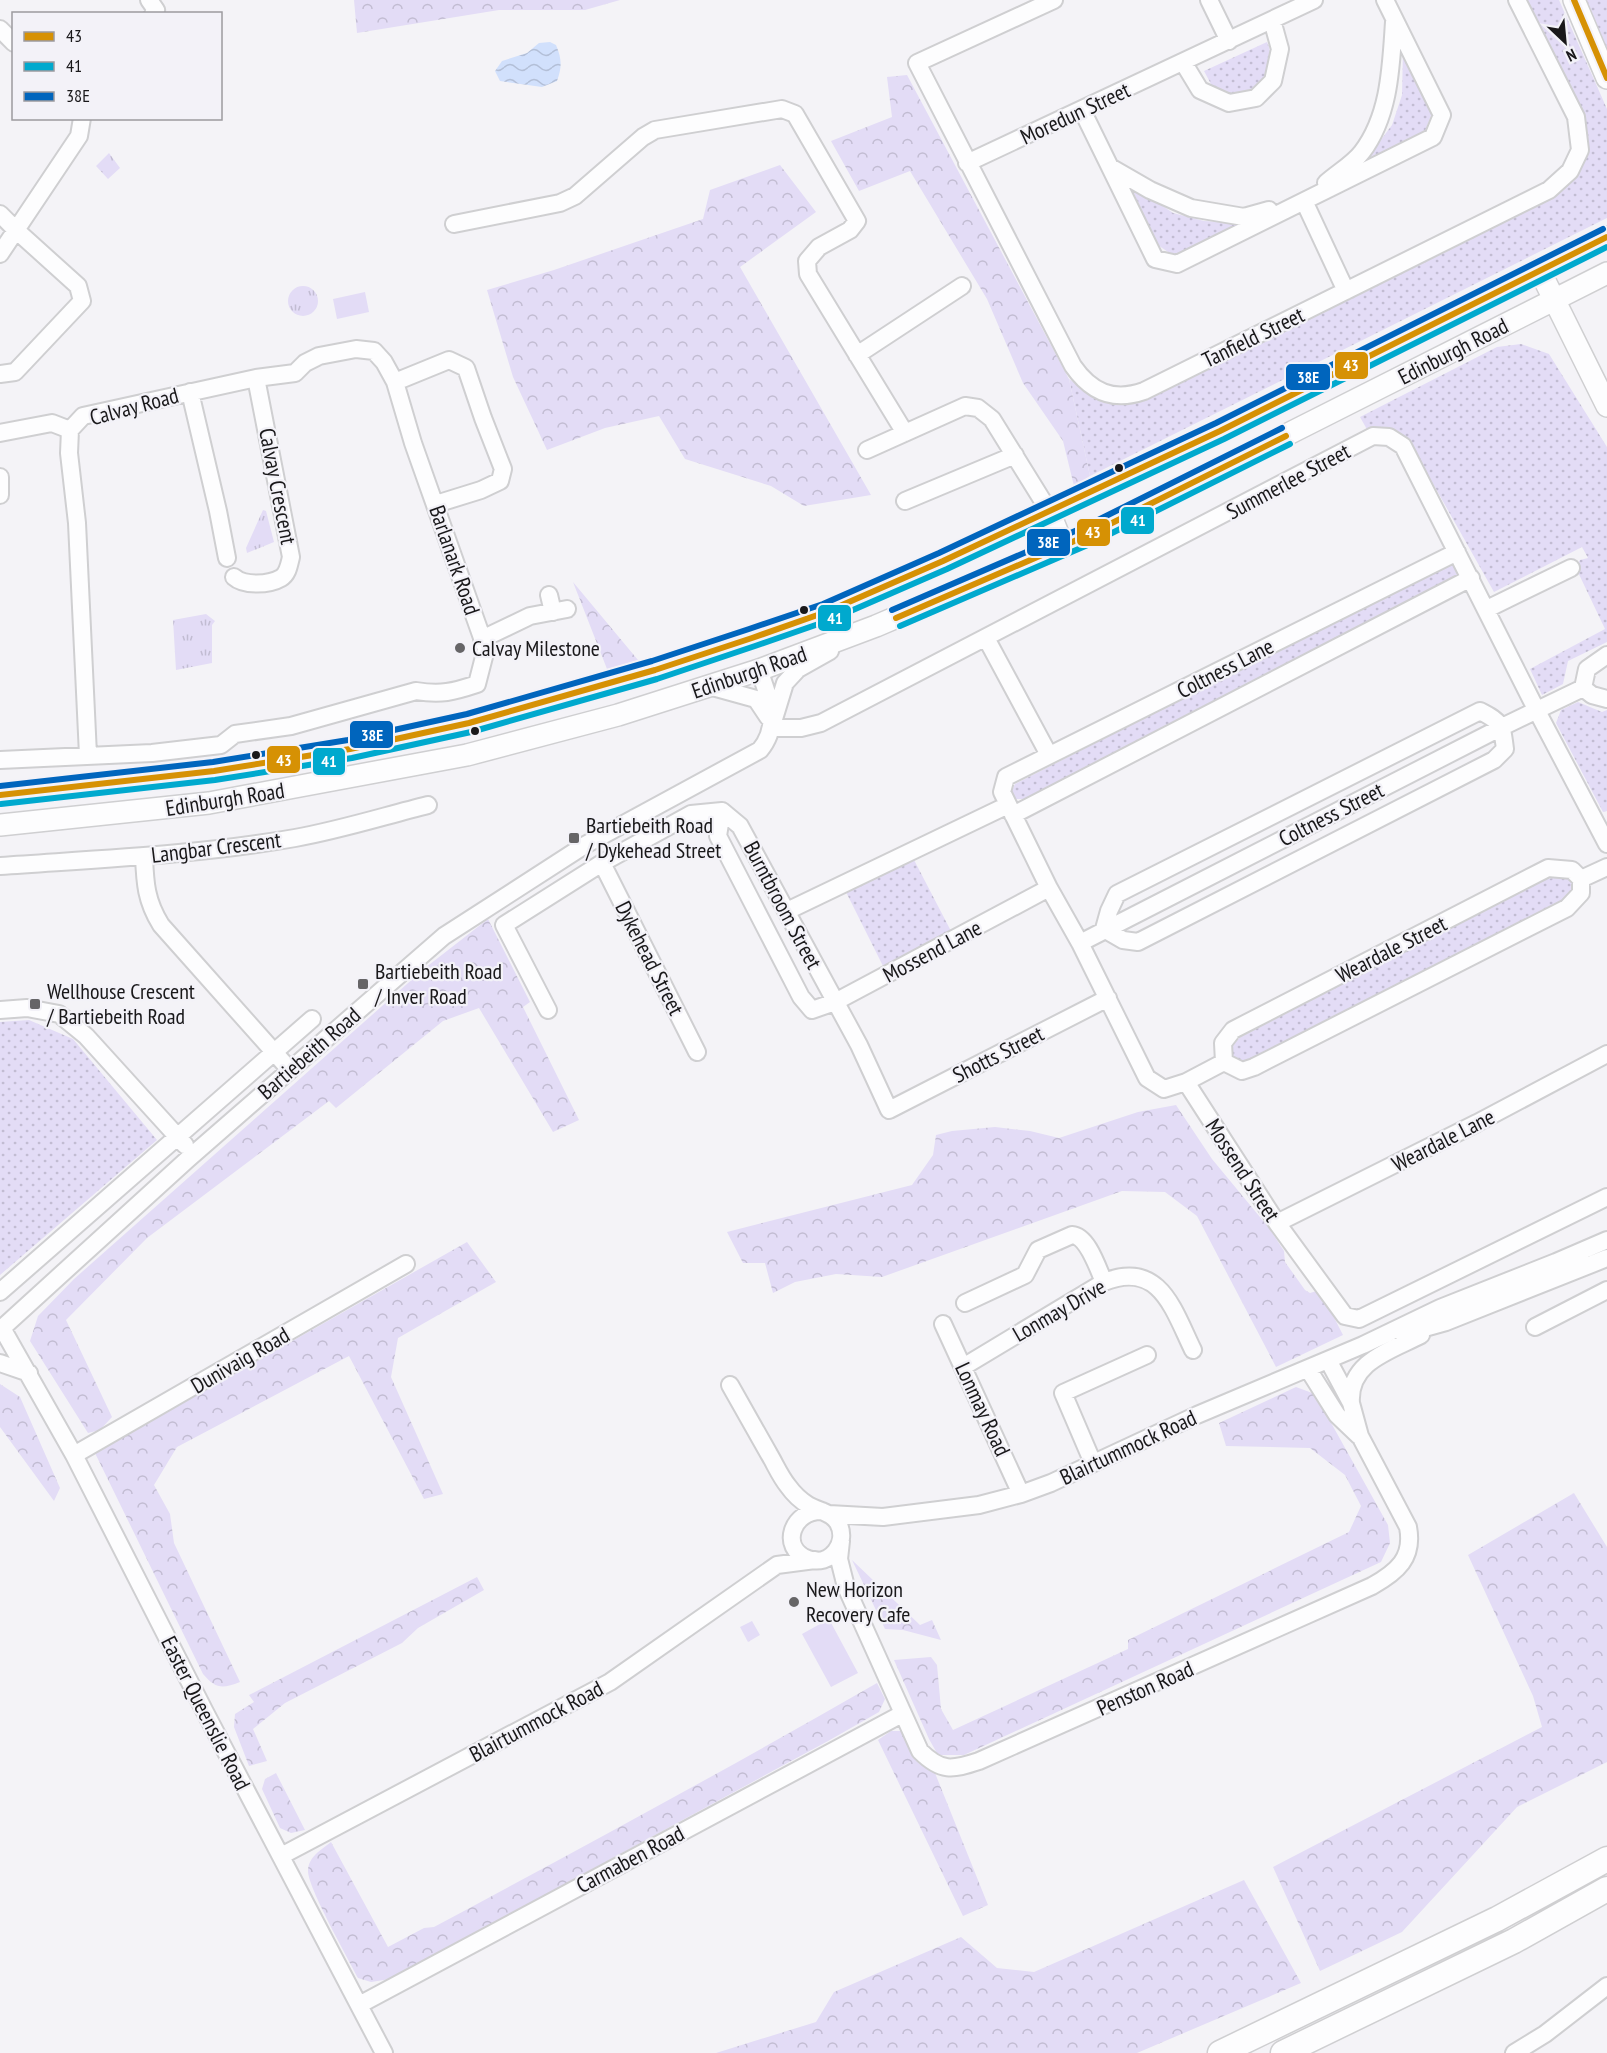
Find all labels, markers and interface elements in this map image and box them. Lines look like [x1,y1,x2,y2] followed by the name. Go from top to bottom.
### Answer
[12,12,222,120] legend
[1535,12,1595,72] north arrow
[66,24,82,47] text: 43
[1563,45,1580,66] text: N
[66,54,82,77] text: 41
[1016,75,1134,151] street label: Moredun Street
[66,84,90,107] text: 38E
[1197,300,1309,374] street label: Tanfield Street
[1393,311,1513,391] street label: Edinburgh Road
[1334,351,1369,380] line badge: 43
[1343,355,1359,375] text: 43
[1285,363,1331,391] line badge: 38E
[1297,367,1319,387] text: 38E
[86,381,182,431] street label: Calvay Road
[253,425,303,547] street label: Calvay Crescent
[1221,437,1355,525] street label: Summerlee Street
[1113,462,1125,474] unlabelled marker
[423,502,487,618] street label: Barlanark Road
[1120,506,1155,535] line badge: 41
[1130,510,1146,530] text: 41
[1076,518,1111,547] line badge: 43
[1085,522,1101,542] text: 43
[1026,528,1071,557] line badge: 38E
[1037,532,1059,552] text: 38E
[798,604,810,616] unlabelled marker
[817,604,852,632] line badge: 41
[827,608,843,628] text: 41
[1172,632,1278,704] street label: Coltness Lane
[472,634,600,662] place label: Calvay Milestone
[688,639,810,705] street label: Edinburgh Road
[453,641,467,655] marker: Calvay Milestone
[349,720,394,749] line badge: 38E
[361,725,383,745] text: 38E
[469,725,481,737] unlabelled marker
[266,745,301,774] line badge: 43
[312,747,346,776] line badge: 41
[250,749,262,761] unlabelled marker
[276,750,292,770] text: 43
[321,751,337,771] text: 41
[164,776,286,822] street label: Edinburgh Road
[1274,776,1388,852] street label: Coltness Street
[585,811,721,864] place label: Bartiebeith Road / Dykehead Street
[150,825,282,869] street label: Langbar Crescent
[567,831,581,845] marker: Bartiebeith Road / Dykehead Street
[738,836,828,974] street label: Burntbroom Street
[609,896,691,1020] street label: Dykehead Street
[1331,909,1451,989] street label: Weardale Street
[878,913,986,989] street label: Mossend Lane
[374,957,502,1010] place label: Bartiebeith Road / Inver Road
[46,977,195,1030] place label: Wellhouse Crescent / Bartiebeith Road
[356,977,370,991] marker: Bartiebeith Road / Inver Road
[28,997,42,1011] marker: Wellhouse Crescent / Bartiebeith Road
[252,1001,366,1105] street label: Bartiebeith Road
[948,1019,1048,1089] street label: Shotts Street
[1387,1102,1499,1178] street label: Weardale Lane
[1199,1113,1287,1227] street label: Mossend Street
[1008,1272,1110,1348] street label: Lonmay Drive
[186,1321,294,1399] street label: Dunivaig Road
[949,1358,1017,1460] street label: Lonmay Road
[1055,1403,1201,1491] street label: Blairtummock Road
[806,1575,910,1628] place label: New Horizon Recovery Cafe
[787,1595,801,1609] marker: New Horizon Recovery Cafe
[155,1631,257,1795] street label: Easter Queenslie Road
[1092,1654,1198,1722] street label: Penston Road
[464,1674,608,1768] street label: Blairtummock Road
[571,1819,689,1899] street label: Carmaben Road

